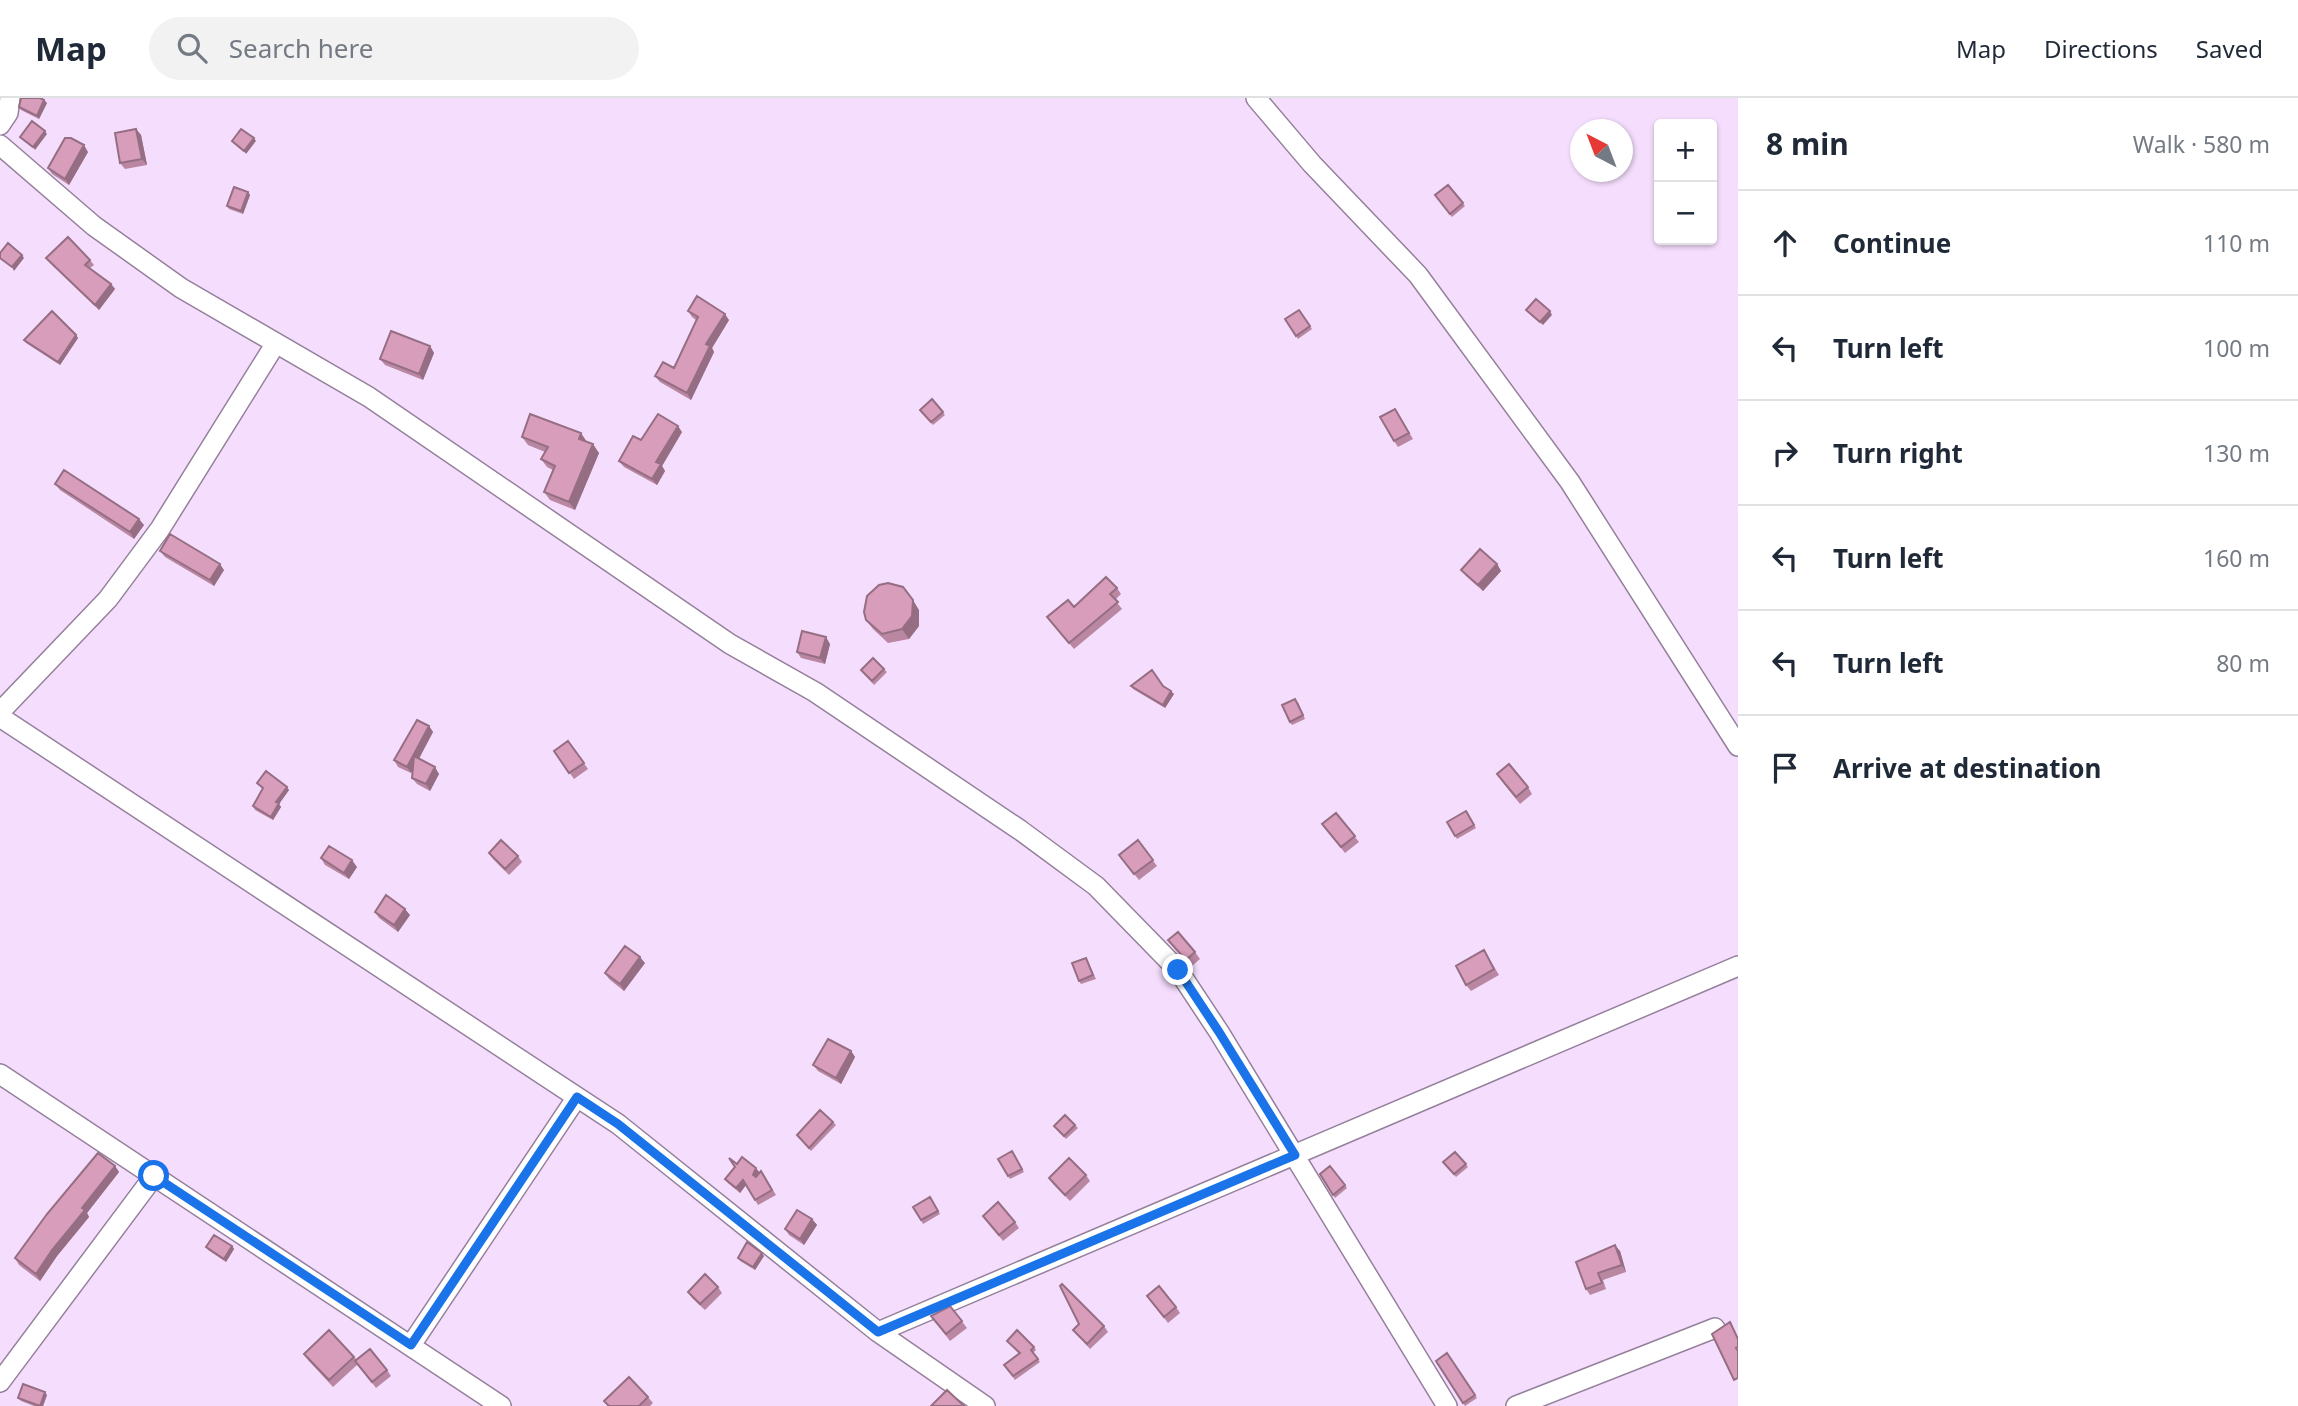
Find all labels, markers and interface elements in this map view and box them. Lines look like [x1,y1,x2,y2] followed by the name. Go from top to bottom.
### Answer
[149,17,639,80] search box
[35,26,107,71] text: Map
[173,29,211,67] icon: search
[229,30,373,66] text: Search here
[1956,32,2006,65] text: Map
[2044,32,2158,65] text: Directions
[2196,32,2263,65] text: Saved
[1570,119,1633,182] north arrow
[1654,119,1717,245] map controls
[1654,119,1717,182] button: +
[1766,123,1849,164] text: 8 min
[2133,128,2270,160] text: Walk · 580 m
[1654,182,1717,245] button: −
[1766,224,1804,262] icon: ahead
[1833,225,1951,261] text: Continue
[2203,227,2270,259] text: 110 m
[1766,329,1804,367] icon: left
[1833,330,1944,366] text: Turn left
[2203,332,2270,364] text: 100 m
[1766,434,1804,472] icon: right
[1833,435,1963,471] text: Turn right
[2203,437,2270,469] text: 130 m
[1766,539,1804,577] icon: left
[1833,540,1944,576] text: Turn left
[2203,542,2270,574] text: 160 m
[1766,644,1804,682] icon: left
[1833,645,1944,681] text: Turn left
[2216,647,2270,679] text: 80 m
[1766,749,1804,787] icon: arrive
[1833,750,2102,786] text: Arrive at destination
[1162,954,1193,985] route end
[138,1160,169,1191] route start

